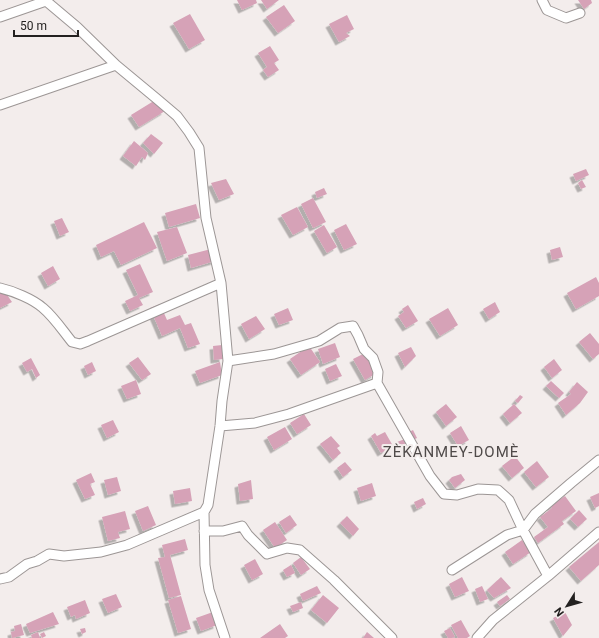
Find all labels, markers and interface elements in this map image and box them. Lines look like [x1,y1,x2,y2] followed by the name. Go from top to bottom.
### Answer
[14,12,78,38] scale bar
[20,19,47,33] text: 50 m
[383,443,519,461] district label: ZÈKANMEY-DOMÈ
[547,586,587,626] north arrow
[552,605,567,619] text: N

